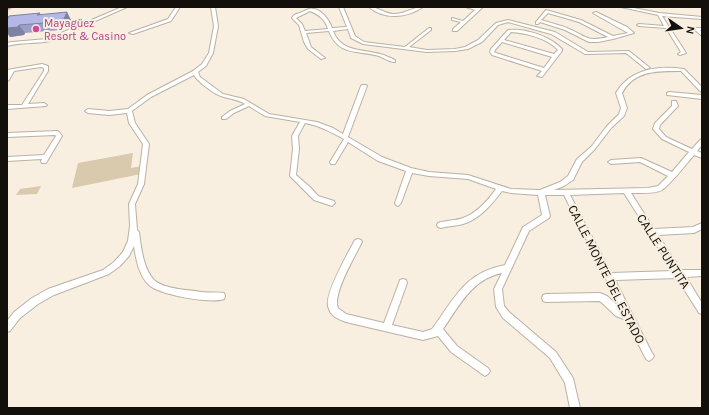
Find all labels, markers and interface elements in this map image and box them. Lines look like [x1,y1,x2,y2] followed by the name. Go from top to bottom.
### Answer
[661,8,701,48] north arrow
[44,17,126,43] place label: Mayagüez Resort & Casino
[31,24,41,34] marker: Mayagüez Resort & Casino
[683,25,697,35] text: N
[565,202,648,346] street label: CALLE MONTE DEL ESTADO
[634,211,694,292] street label: CALLE PUNTITA

